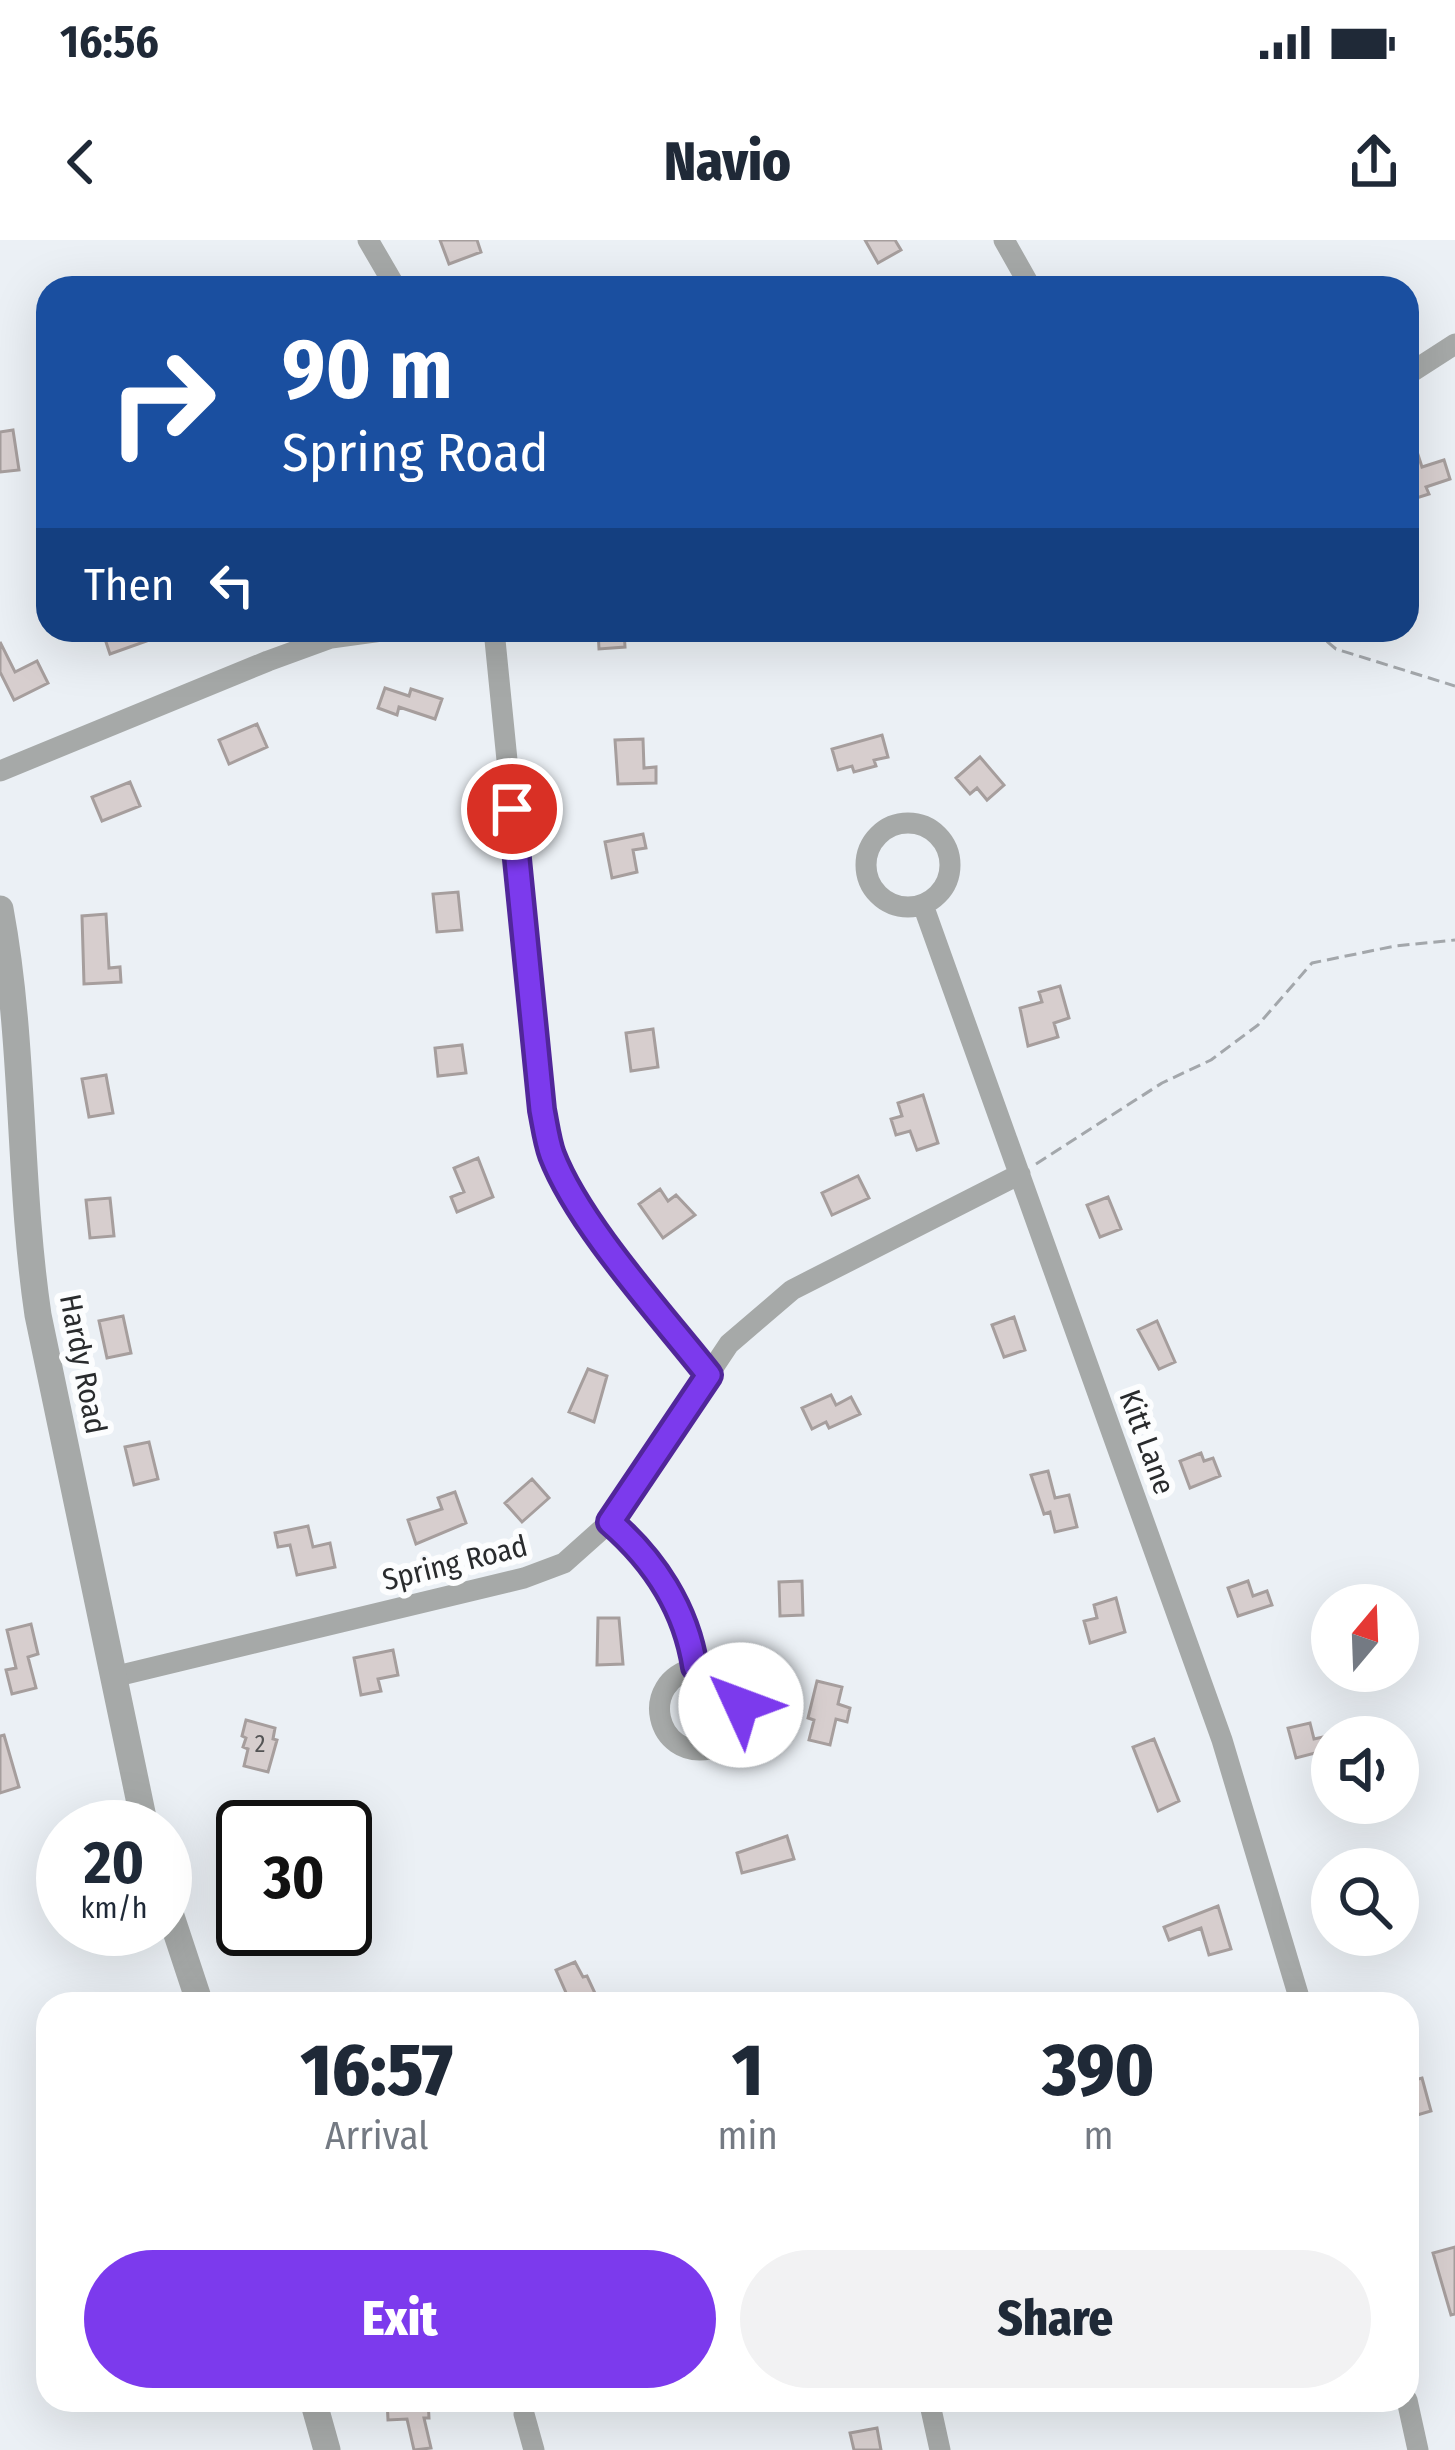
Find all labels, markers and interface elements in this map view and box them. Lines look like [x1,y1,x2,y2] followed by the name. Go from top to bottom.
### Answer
[60,15,159,69] text: 16:56
[48,129,114,195] icon: back
[1341,129,1407,195] icon: share
[664,130,791,194] text: Navio
[282,319,453,420] text: 90 m
[84,324,240,480] icon: right
[282,421,548,485] text: Spring Road
[199,552,265,618] icon: left
[84,558,175,612] text: Then
[461,758,563,860] pin
[479,776,545,842] icon: arrive
[52,1291,114,1437] street label: Hardy Road
[1112,1385,1182,1499] street label: Kitt Lane
[379,1528,531,1598] street label: Spring Road
[1311,1584,1419,1692] north arrow
[1311,1584,1419,1956] map controls
[678,1642,804,1768] position arrow
[1311,1716,1419,1824] button: sound
[255,1730,265,1758] house number: 2
[216,1800,372,1956] speed limit sign: 30
[84,1827,144,1899] text: 20
[1311,1848,1419,1956] button: search
[81,1890,147,1926] text: km/h
[301,2028,453,2114] text: 16:57
[732,2028,763,2114] text: 1
[1042,2028,1154,2114] text: 390
[325,2113,428,2159] text: Arrival
[718,2113,778,2159] text: min
[1083,2113,1113,2159] text: m
[84,2250,716,2388] button: Exit
[740,2250,1371,2388] button: Share

